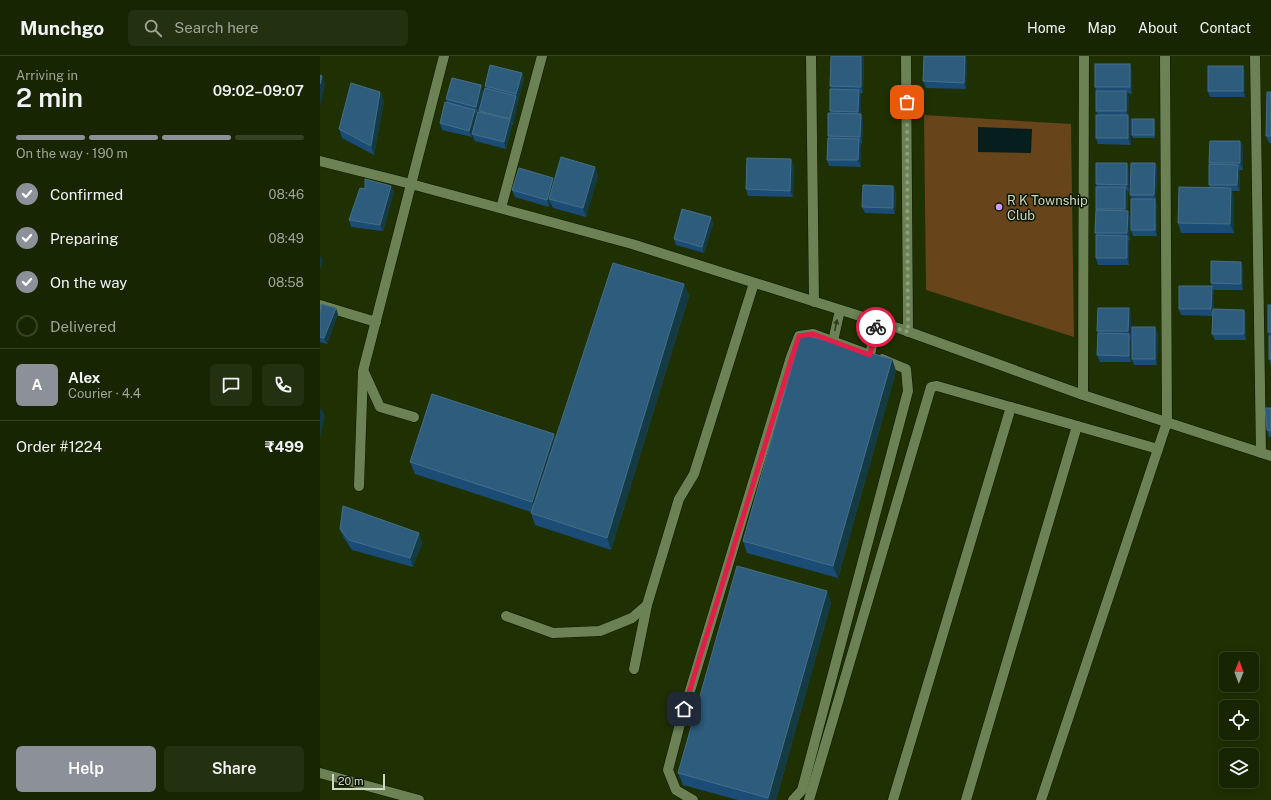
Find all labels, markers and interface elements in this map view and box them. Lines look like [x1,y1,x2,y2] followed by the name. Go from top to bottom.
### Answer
[128,10,408,46] search box
[20,17,104,39] text: Munchgo
[142,17,164,39] icon: search
[174,19,259,36] text: Search here
[1027,20,1066,36] text: Home
[1088,20,1116,36] text: Map
[1138,20,1178,36] text: About
[1200,20,1251,36] text: Contact
[16,68,78,83] text: Arriving in
[16,82,83,113] text: 2 min
[213,82,304,99] text: 09:02–09:07
[890,85,924,119] pin
[896,91,918,113] icon: bag
[16,146,128,161] text: On the way · 190 m
[16,183,38,205] icon: check
[50,186,123,203] text: Confirmed
[269,187,304,202] text: 08:46
[1007,193,1088,223] place label: R K Township Club
[994,202,1004,212] marker: R K Township Club
[16,227,38,249] icon: check
[50,230,119,247] text: Preparing
[269,231,304,246] text: 08:49
[16,271,38,293] icon: check
[50,274,127,291] text: On the way
[268,275,304,290] text: 08:58
[856,307,896,347] courier
[865,316,887,338] icon: bike
[50,318,116,335] text: Delivered
[834,319,840,332] one-way arrow
[210,364,252,406] button: chat
[262,364,304,406] button: phone
[68,369,100,386] text: Alex
[32,376,42,393] text: A
[68,386,141,401] text: Courier · 4.4
[16,438,102,455] text: Order #1224
[265,438,304,455] text: ₹499
[1219,652,1259,692] north arrow
[1219,652,1259,788] map controls
[667,692,701,726] pin
[673,698,695,720] icon: home
[1219,700,1259,740] button: locate
[16,746,156,792] button: Help
[164,746,304,792] button: Share
[1219,748,1259,788] button: layers
[332,772,385,791] scale bar
[338,775,363,787] text: 20 m

